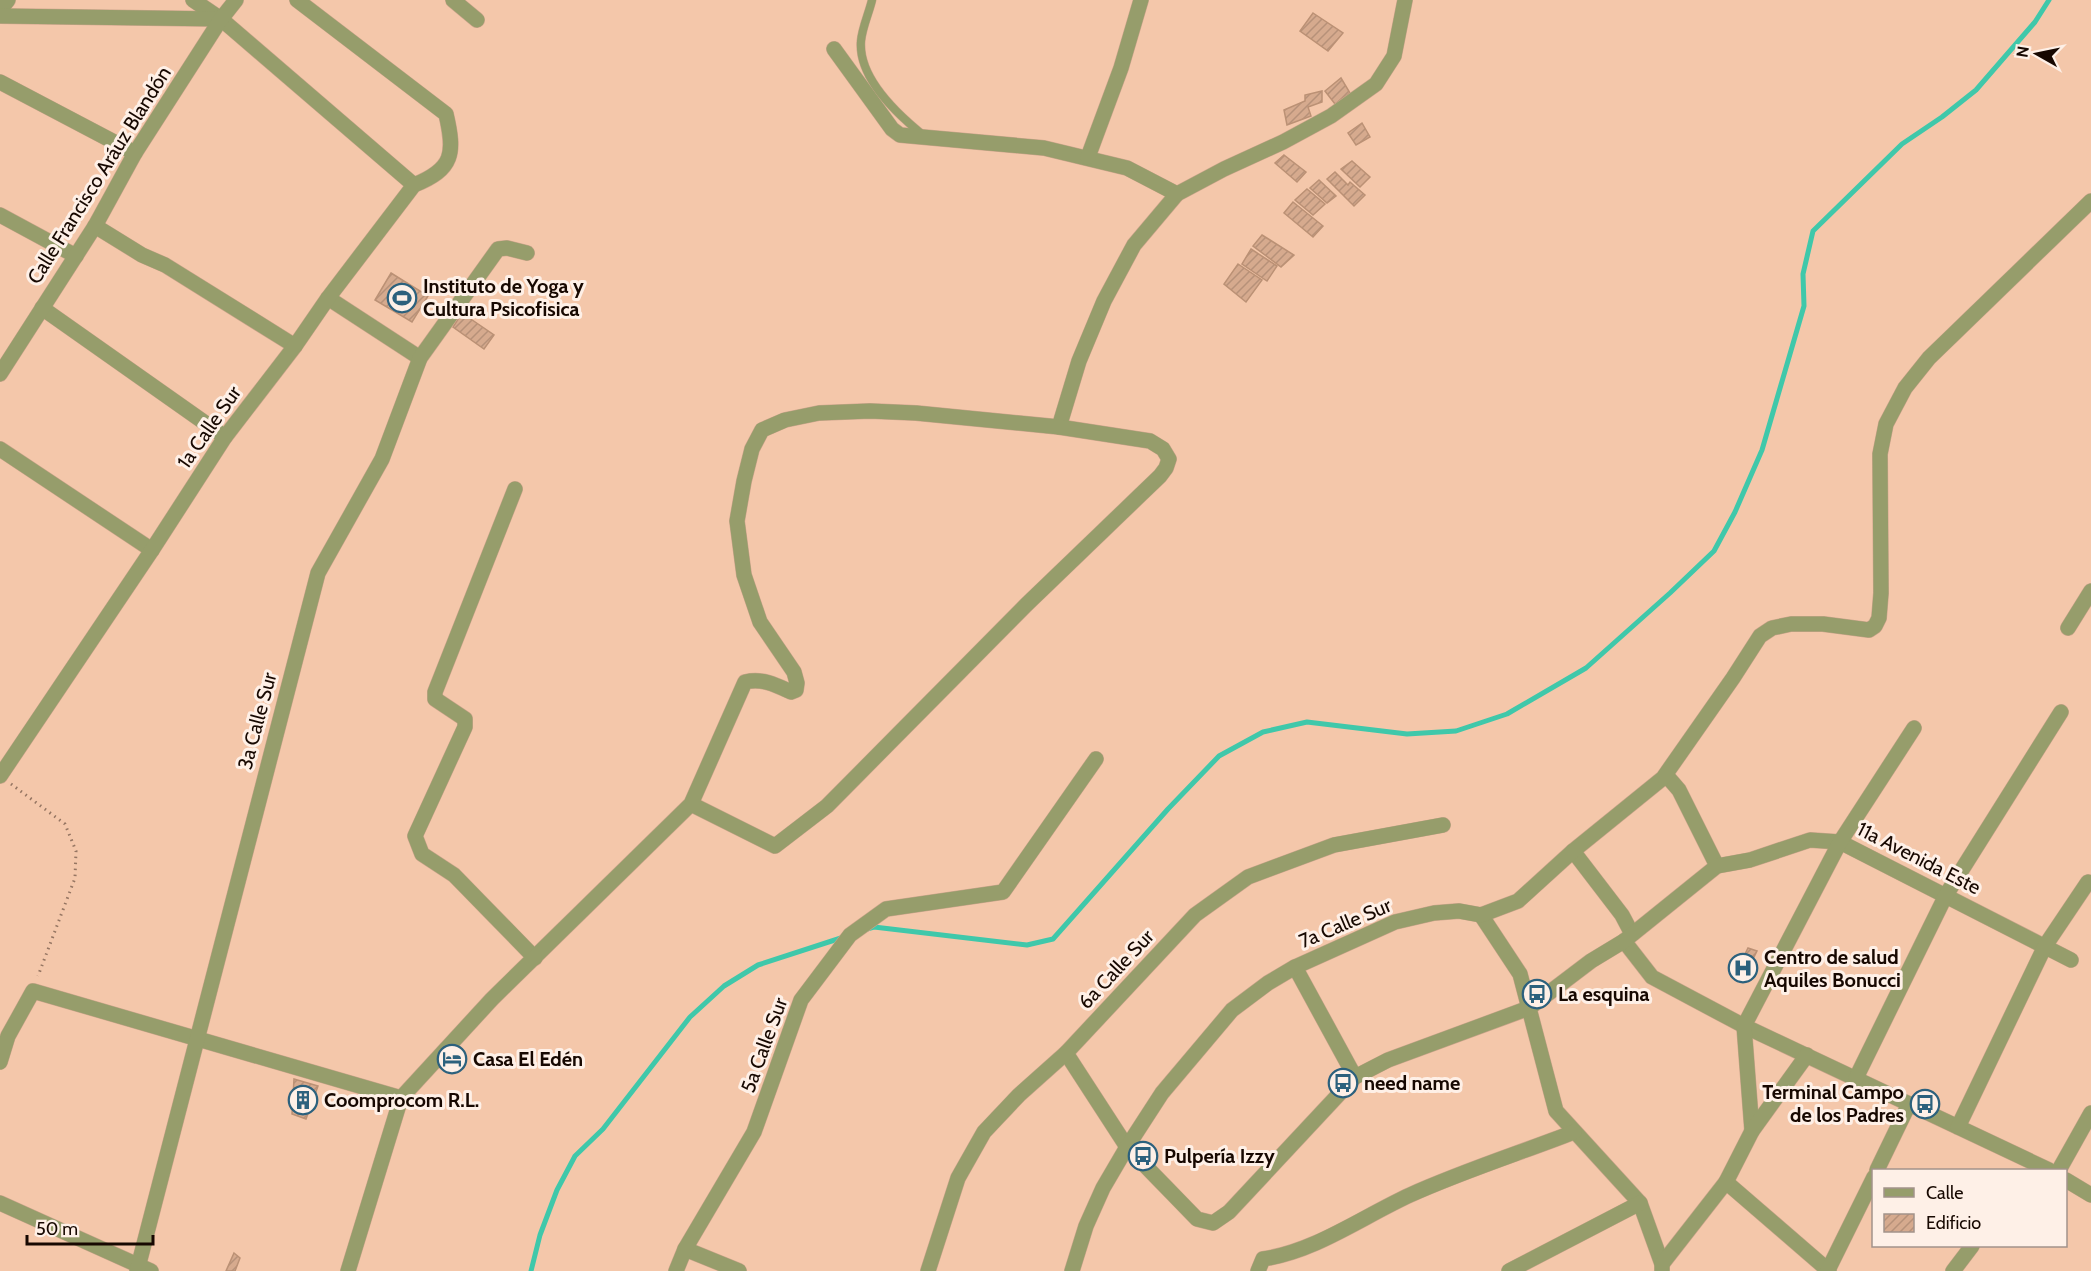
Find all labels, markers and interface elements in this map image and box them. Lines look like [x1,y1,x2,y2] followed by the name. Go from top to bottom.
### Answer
[2007,24,2067,84] north arrow
[2012,45,2033,59] text: N
[22,62,176,288] street label: Calle Francisco Aráuz Blandón
[423,274,584,321] place label: Instituto de Yoga y Cultura Psicofisica
[386,282,418,314] sports icon: Instituto de Yoga y Cultura Psicofisica
[172,381,246,473] street label: 1a Calle Sur
[233,669,282,772] street label: 3a Calle Sur
[1853,817,1985,899] street label: 11a Avenida Este
[1295,893,1395,953] street label: 7a Calle Sur
[1073,924,1159,1014] street label: 6a Calle Sur
[1764,945,1901,992] place label: Centro de salud Aquiles Bonucci
[1727,952,1759,984] hospital icon: Centro de salud Aquiles Bonucci
[1521,978,1553,1010] bus stop icon: La esquina
[1558,982,1650,1006] place label: La esquina
[736,994,792,1096] street label: 5a Calle Sur
[436,1043,468,1075] hotel icon: Casa El Edén
[473,1047,583,1071] place label: Casa El Edén
[1327,1067,1359,1099] bus stop icon: need name
[1364,1071,1460,1095] place label: need name
[1762,1080,1904,1127] place label: Terminal Campo de los Padres
[287,1084,319,1116] building icon: Coomprocom R.L.
[324,1088,479,1112] place label: Coomprocom R.L.
[1909,1088,1941,1120] bus stop icon: Terminal Campo de los Padres
[1127,1140,1159,1172] bus stop icon: Pulpería Izzy
[1164,1144,1275,1168] place label: Pulpería Izzy
[1872,1169,2067,1247] legend
[1926,1182,1963,1204] text: Calle
[27,1208,153,1246] scale bar
[1926,1212,1981,1234] text: Edificio
[36,1218,78,1240] text: 50 m

